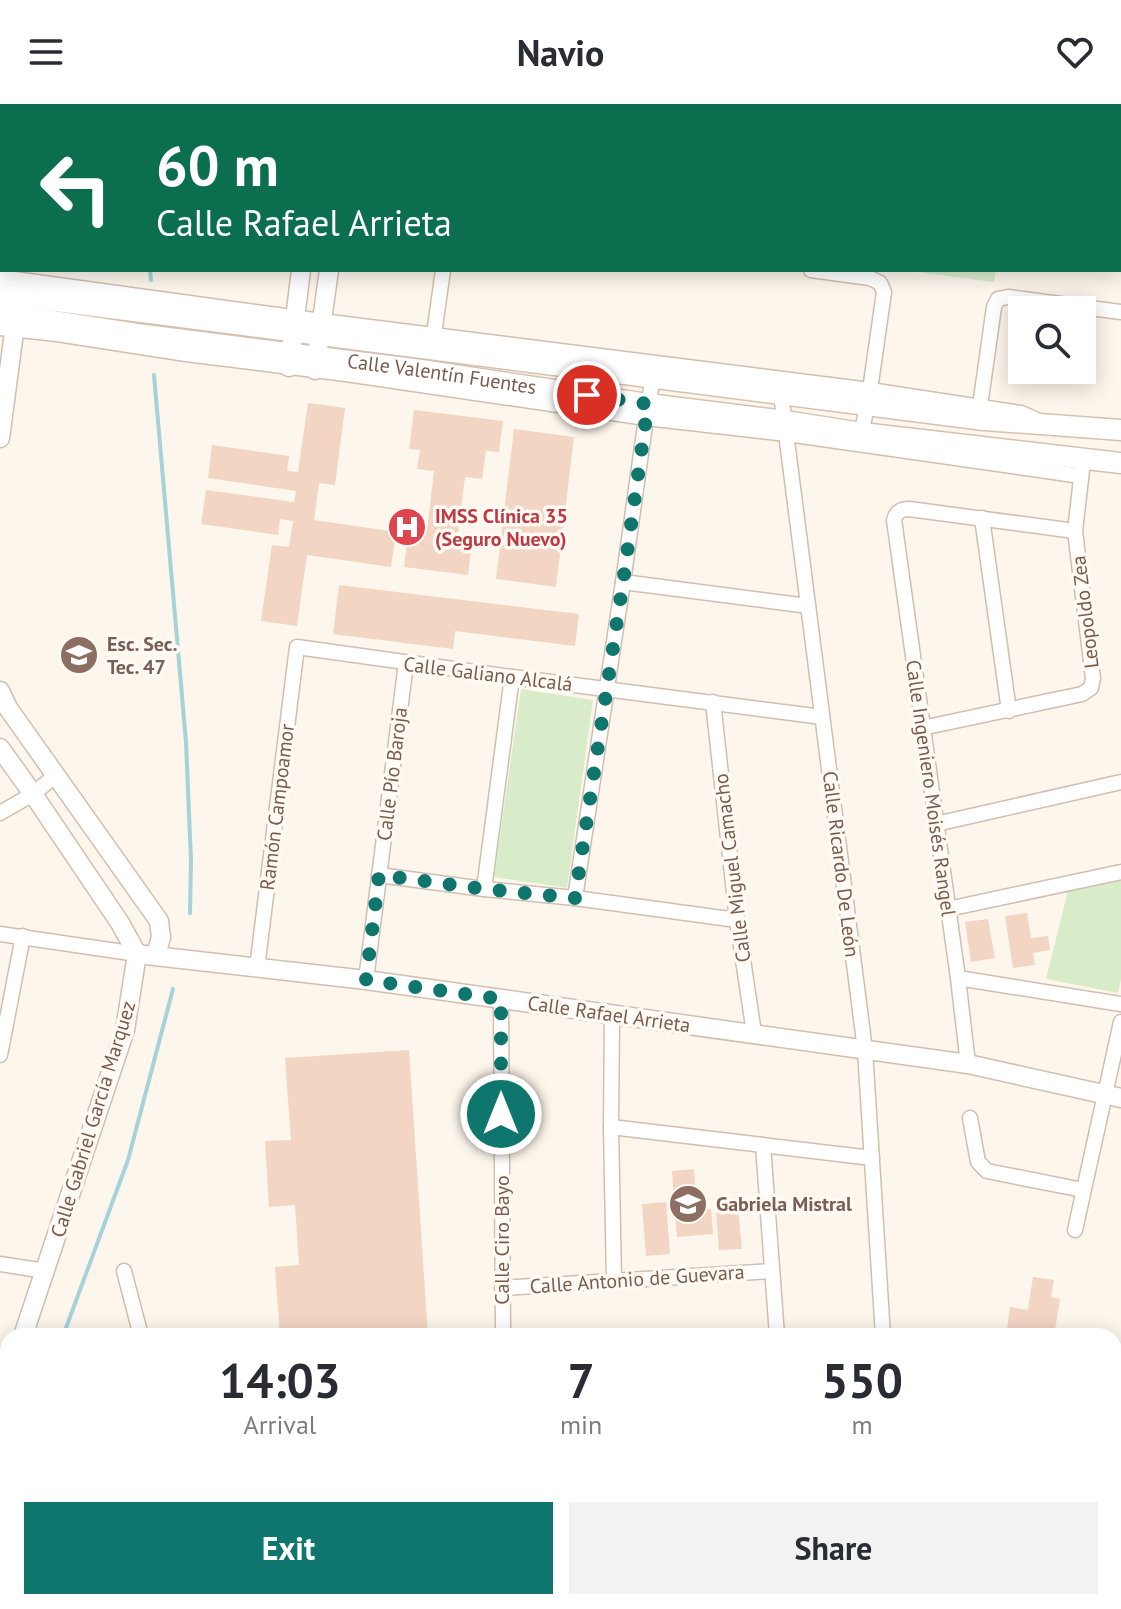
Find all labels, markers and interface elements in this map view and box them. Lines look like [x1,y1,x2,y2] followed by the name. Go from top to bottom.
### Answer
[517,29,604,76] text: Navio
[24,30,68,74] icon: menu
[1053,30,1097,74] icon: heart
[156,129,279,201] text: 60 m
[24,136,128,240] icon: left
[156,199,452,246] text: Calle Rafael Arrieta
[1008,296,1096,384] map controls
[1008,296,1096,384] button: search
[346,348,538,400] street label: Calle Valentín Fuentes
[553,361,621,429] pin
[565,373,609,417] icon: arrive
[435,503,568,552] place label: IMSS Clínica 35 (Seguro Nuevo)
[386,506,428,548] hospital icon: IMSS Clínica 35 (Seguro Nuevo)
[1065,554,1105,670] street label: Leopoldo Zea
[107,631,177,680] place label: Esc. Sec. Tec. 47
[58,634,100,676] school or university icon: Esc. Sec. Tec. 47
[402,651,574,697] street label: Calle Galiano Alcalá
[900,658,962,918] street label: Calle Ingeniero Moisés Rangel
[371,706,413,842] street label: Calle Pío Baroja
[254,722,300,892] street label: Ramón Campoamor
[817,769,865,959] street label: Calle Ricardo De León
[708,772,756,964] street label: Calle Miguel Camacho
[526,990,692,1038] street label: Calle Rafael Arrieta
[45,997,141,1241] street label: Calle Gabriel García Marquez
[459,1072,543,1156] position arrow
[489,1175,515,1305] street label: Calle Ciro Bayo
[667,1183,709,1225] school or university icon: Gabriela Mistral
[716,1191,852,1217] place label: Gabriela Mistral
[529,1259,745,1299] street label: Calle Antonio de Guevara
[219,1349,341,1411] text: 14:03
[567,1349,595,1411] text: 7
[821,1349,903,1411] text: 550
[244,1408,316,1441] text: Arrival
[560,1408,602,1441] text: min
[852,1408,873,1441] text: m
[24,1502,553,1594] button: Exit
[569,1502,1098,1594] button: Share

